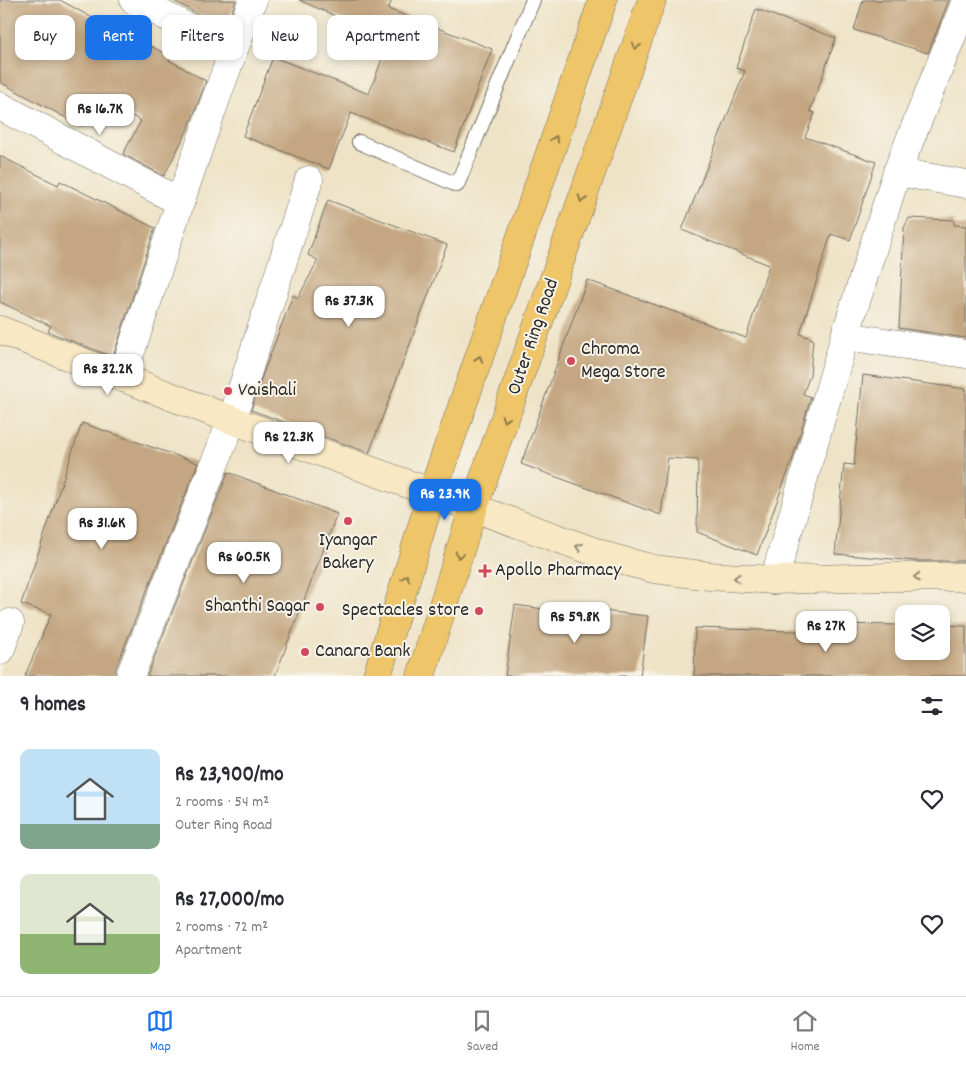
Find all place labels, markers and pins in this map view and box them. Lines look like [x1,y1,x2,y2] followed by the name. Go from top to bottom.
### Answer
[48,94,152,136] pin: Rs 16.7K
[297,286,401,328] pin: Rs 37.3K
[581,336,666,387] place label: Chroma Mega Store
[56,354,160,396] pin: Rs 32.2K
[565,355,577,367] marker: Chroma Mega Store
[238,377,296,405] place label: Vaishali
[222,385,234,397] marker: Vaishali
[237,422,341,464] pin: Rs 22.3K
[393,478,497,521] pin: Rs 23.9K
[50,508,154,550] pin: Rs 31.6K
[342,515,354,527] marker: Iyangar Bakery
[319,527,378,578] place label: Iyangar Bakery
[192,542,296,584] pin: Rs 60.5K
[495,557,622,585] place label: Apollo Pharmacy
[479,565,491,577] marker: Apollo Pharmacy
[205,593,311,621] place label: Shanthi Sagar
[342,597,469,625] place label: Spectacles store
[314,601,326,613] marker: Shanthi Sagar
[523,602,627,644] pin: Rs 59.8K
[473,605,485,617] marker: Spectacles store
[785,610,867,653] pin: Rs 27K
[315,638,411,666] place label: Canara Bank
[299,646,311,658] marker: Canara Bank

